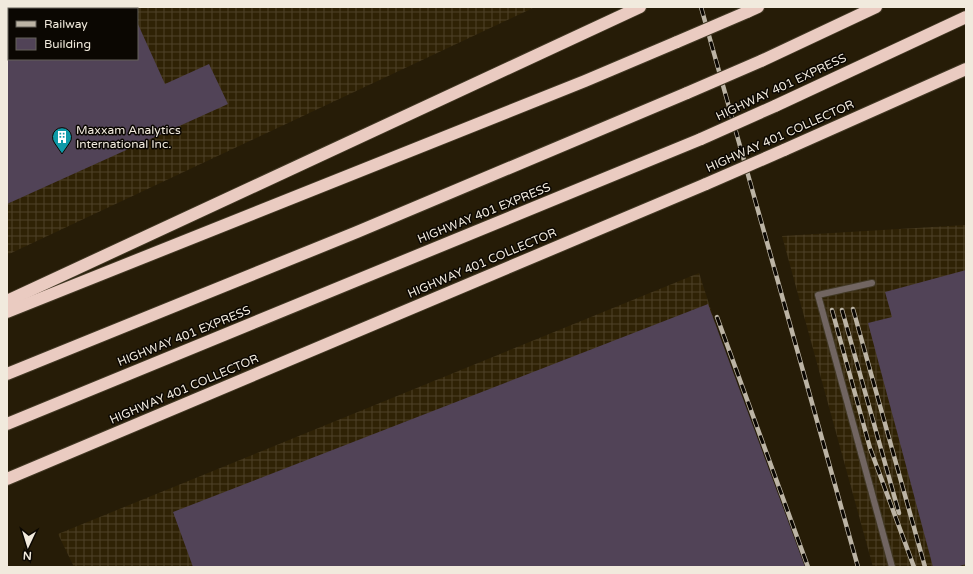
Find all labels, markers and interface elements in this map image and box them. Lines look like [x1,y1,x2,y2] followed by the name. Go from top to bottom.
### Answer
[8,8,138,60] legend
[44,17,88,31] text: Railway
[44,37,91,51] text: Building
[714,51,848,123] street label: HIGHWAY 401 EXPRESS
[704,97,856,175] street label: HIGHWAY 401 COLLECTOR
[76,123,181,151] place label: Maxxam Analytics International Inc.
[51,126,73,154] building icon: Maxxam Analytics International Inc.
[415,180,553,246] street label: HIGHWAY 401 EXPRESS
[405,225,559,301] street label: HIGHWAY 401 COLLECTOR
[115,303,253,369] street label: HIGHWAY 401 EXPRESS
[107,351,261,427] street label: HIGHWAY 401 COLLECTOR
[8,526,48,566] north arrow
[22,549,32,562] text: N

